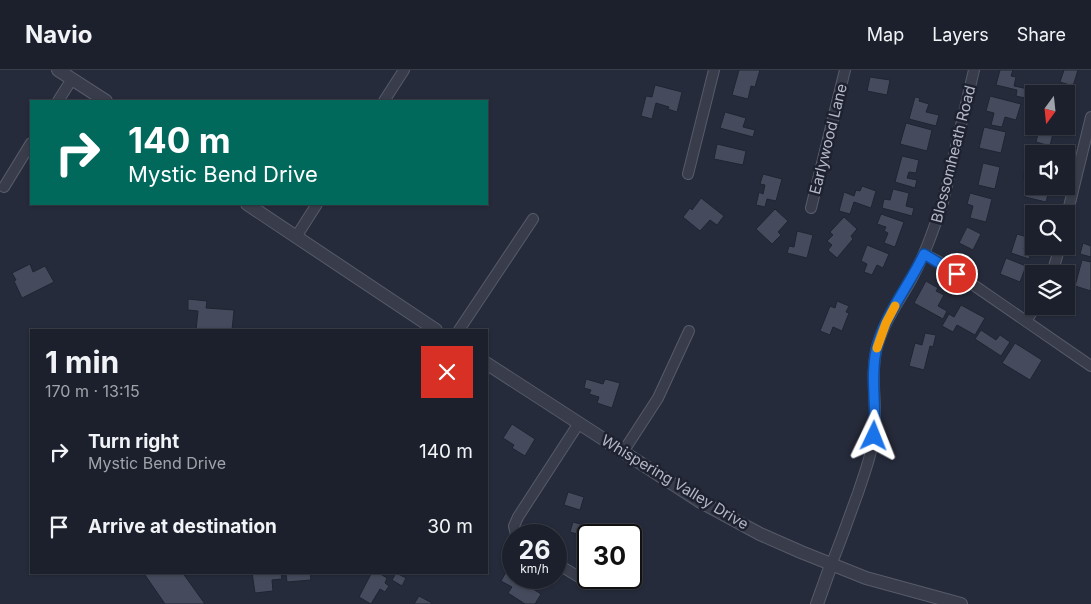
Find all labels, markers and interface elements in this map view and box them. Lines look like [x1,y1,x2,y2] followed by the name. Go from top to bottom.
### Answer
[25,20,92,49] text: Navio
[867,24,904,45] text: Map
[932,24,989,45] text: Layers
[1017,24,1066,45] text: Share
[805,82,851,196] street label: Earlywood Lane
[927,83,979,225] street label: Blossomheath Road
[1025,85,1075,135] north arrow
[1025,85,1075,315] map controls
[128,119,231,161] text: 140 m
[45,120,110,185] icon: right
[1025,145,1075,195] button: sound
[128,161,318,187] text: Mystic Bend Drive
[1025,205,1075,255] button: search
[936,253,978,295] pin
[943,260,971,288] icon: arrive
[1025,265,1075,315] button: layers
[45,344,119,380] text: 1 min
[421,346,473,398] button: close
[45,381,140,401] text: 170 m · 13:15
[847,409,899,461] position arrow
[88,430,179,453] text: Turn right
[598,430,752,534] street label: Whispering Valley Drive
[45,438,73,466] icon: right
[419,440,473,463] text: 140 m
[88,453,226,473] text: Mystic Bend Drive
[45,513,73,541] icon: arrive
[88,515,277,538] text: Arrive at destination
[427,515,473,538] text: 30 m
[577,524,642,589] speed limit sign: 30
[519,535,550,565] text: 26
[520,561,549,576] text: km/h

